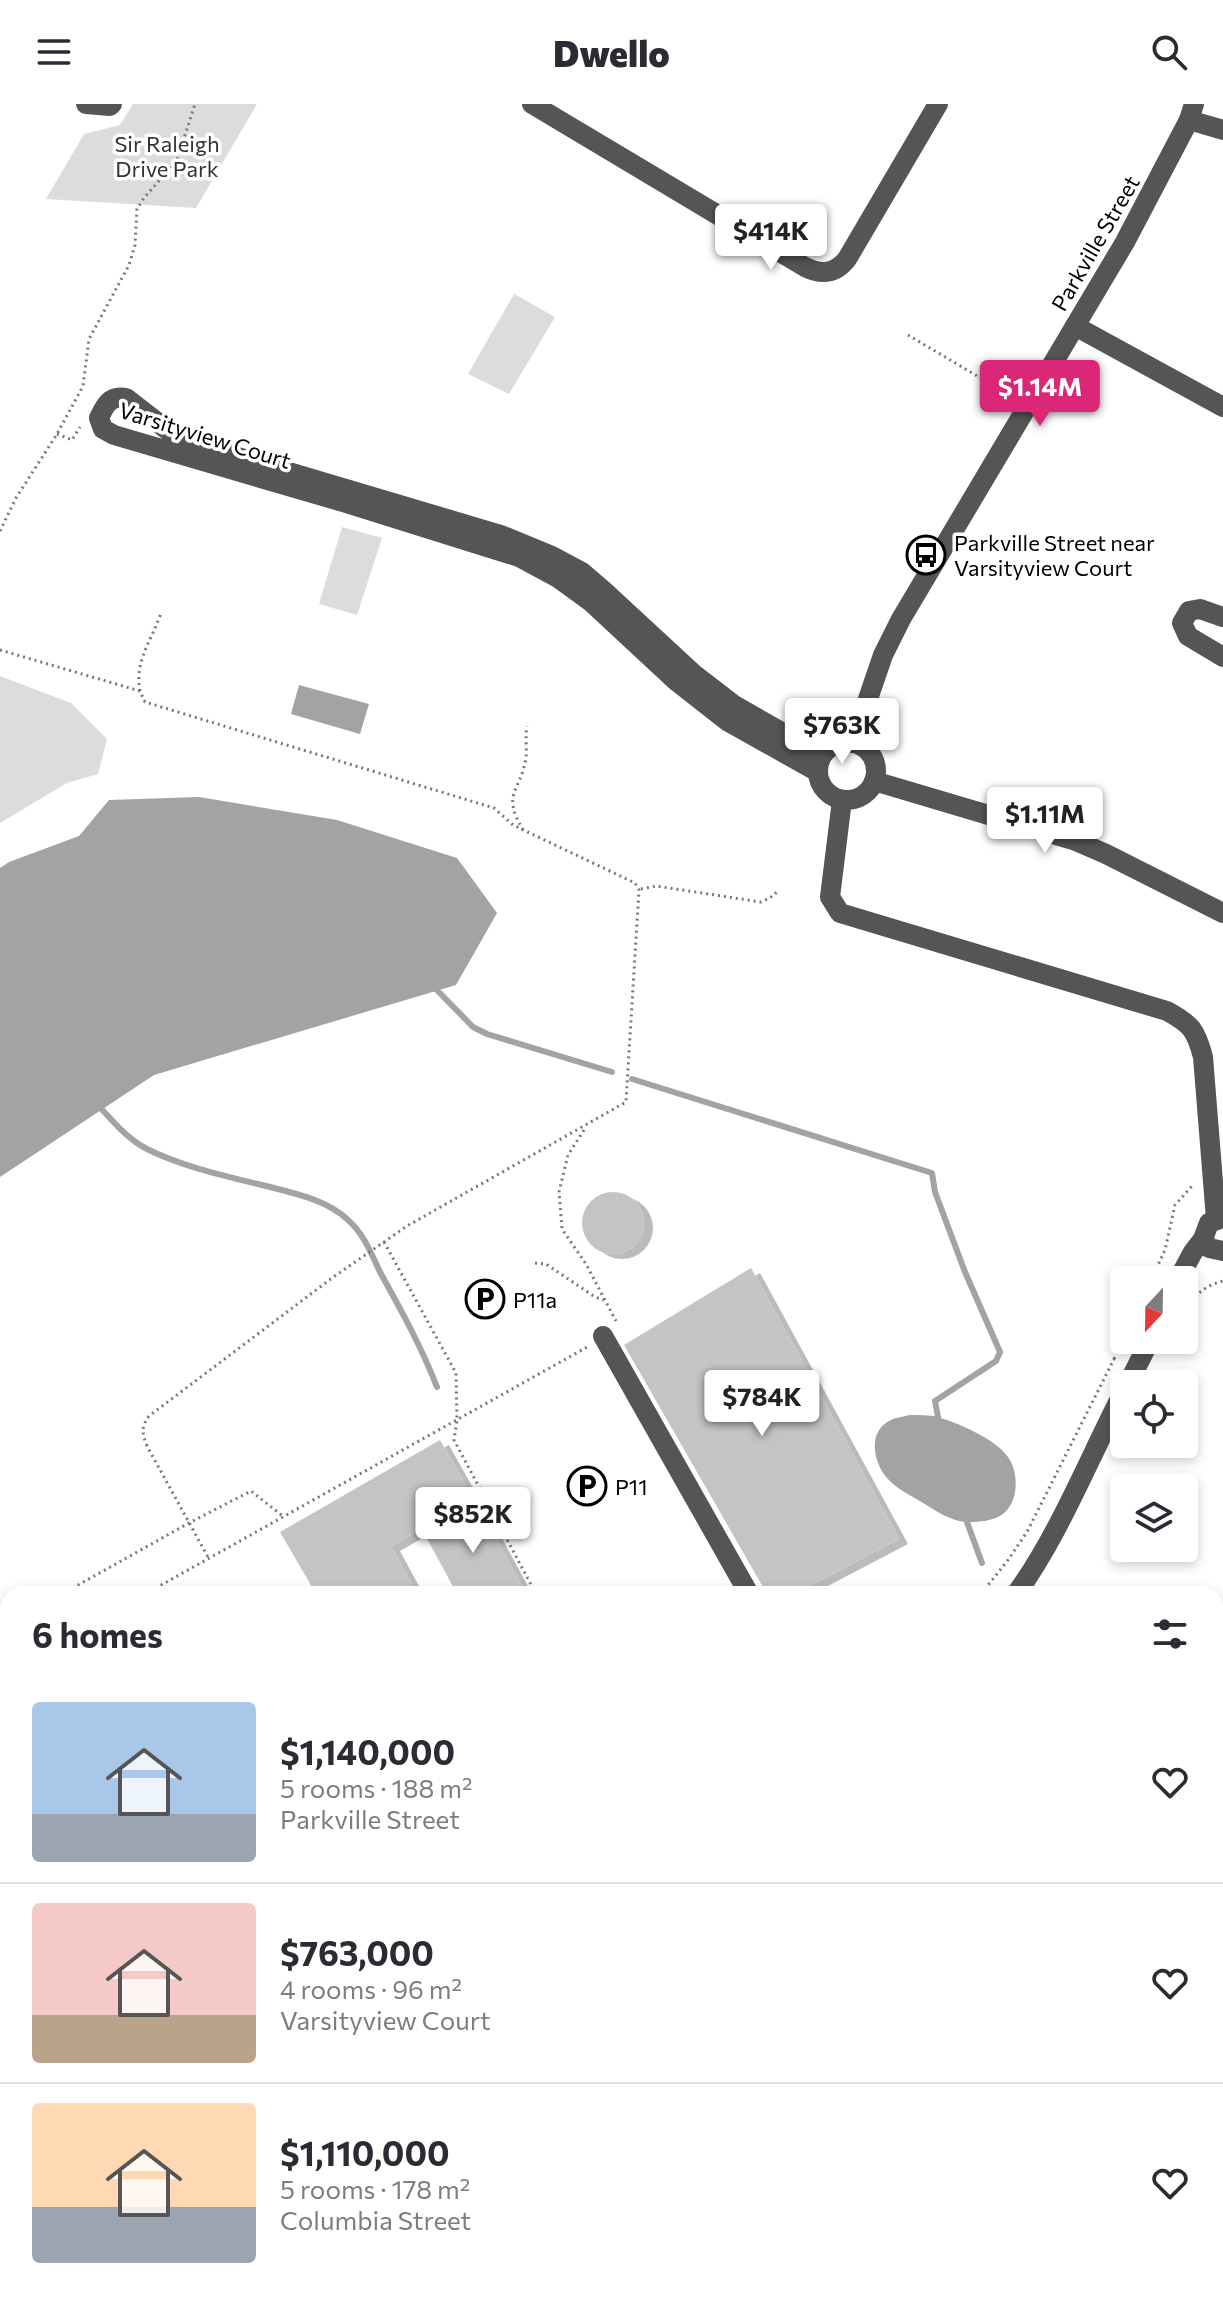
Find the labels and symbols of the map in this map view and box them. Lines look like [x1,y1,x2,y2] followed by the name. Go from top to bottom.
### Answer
[114,130,220,182] park label: Sir Raleigh Drive Park
[1045,170,1145,316] street label: Parkville Street
[715,204,827,272] pin: $414K
[975,360,1105,428] pin: $1.14M
[116,396,294,474] street label: Varsityview Court
[954,529,1155,581] place label: Parkville Street near Varsityview Court
[905,534,947,576] bus stop icon: Parkville Street near Varsityview Court
[786,698,898,766] pin: $763K
[980,787,1110,855] pin: $1.11M
[1110,1266,1198,1354] north arrow
[464,1278,506,1320] parking icon: P11a
[513,1286,557,1313] place label: P11a
[706,1370,818,1438] pin: $784K
[566,1465,608,1507] parking icon: P11
[615,1473,648,1500] place label: P11
[417,1487,529,1555] pin: $852K

